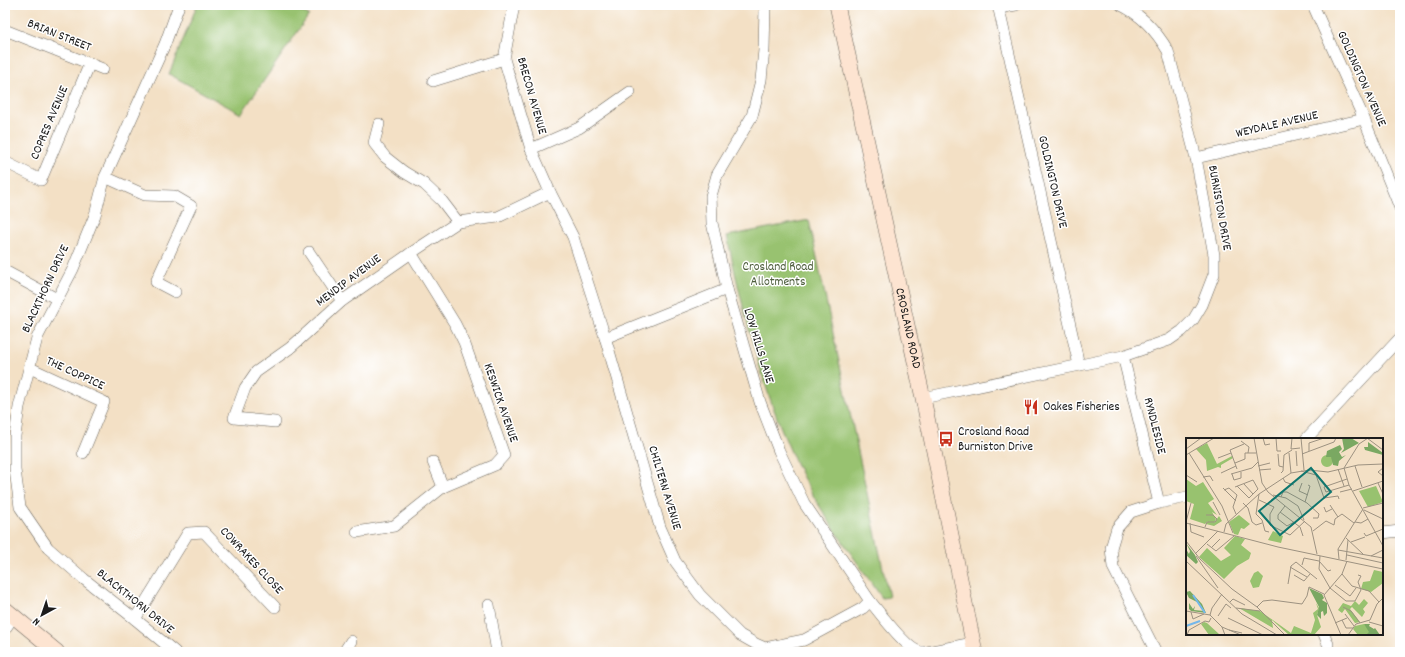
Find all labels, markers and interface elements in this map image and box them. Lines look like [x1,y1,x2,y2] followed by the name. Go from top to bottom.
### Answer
[24,15,94,57] street label: BRIAN STREET
[1331,28,1391,130] street label: GOLDINGTON AVENUE
[511,55,551,137] street label: BRECON AVENUE
[26,83,74,163] street label: COPRES AVENUE
[1234,106,1320,144] street label: WEYDALE AVENUE
[1032,134,1072,230] street label: GOLDINGTON DRIVE
[1202,164,1236,252] street label: BURNISTON DRIVE
[17,242,75,336] street label: BLACKTHORN DRIVE
[312,250,386,312] street label: MENDIP AVENUE
[742,258,814,292] park label: Crosland Road Allotments
[890,286,926,371] street label: CROSLAND ROAD
[738,306,779,386] street label: LOW HILLS LANE
[43,352,108,396] street label: THE COPPICE
[478,361,522,445] street label: KESWICK AVENUE
[1138,396,1170,456] street label: RYNDLESIDE
[1022,398,1040,416] restaurant icon: Oakes Fisheries
[1043,398,1120,417] place label: Oakes Fisheries
[958,423,1033,457] place label: Crosland Road Burniston Drive
[937,430,955,448] bus stop icon: Crosland Road Burniston Drive
[1186,438,1383,635] inset map
[642,444,686,533] street label: CHILTERN AVENUE
[215,523,287,599] street label: COWRAKES CLOSE
[92,565,178,639] street label: BLACKTHORN DRIVE
[22,595,62,635] north arrow
[29,613,44,629] text: N

